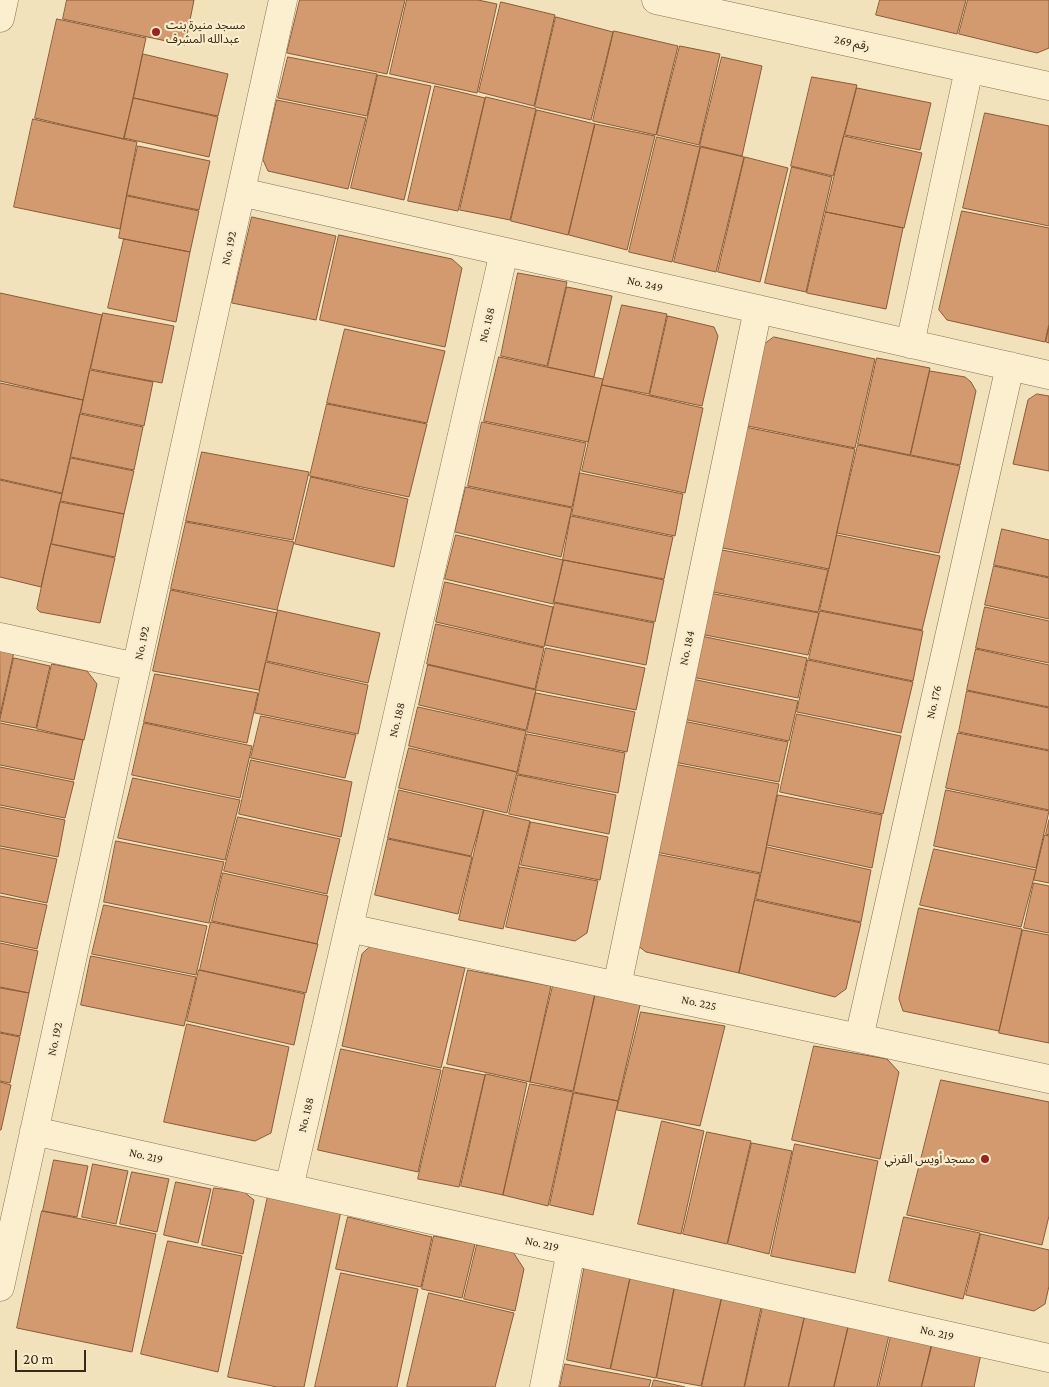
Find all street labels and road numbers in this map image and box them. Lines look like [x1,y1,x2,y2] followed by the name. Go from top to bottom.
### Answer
[833,32,871,54] street label: رقم 269
[218,230,240,266] street label: No. 192
[626,273,664,295] street label: No. 249
[476,306,498,344] street label: No. 188
[131,625,153,661] street label: No. 192
[676,629,698,667] street label: No. 184
[923,684,945,720] street label: No. 176
[386,701,408,739] street label: No. 188
[680,992,718,1014] street label: No. 225
[44,1021,66,1057] street label: No. 192
[295,1096,317,1134] street label: No. 188
[128,1145,164,1167] street label: No. 219
[524,1233,560,1255] street label: No. 219
[919,1322,955,1344] street label: No. 219

